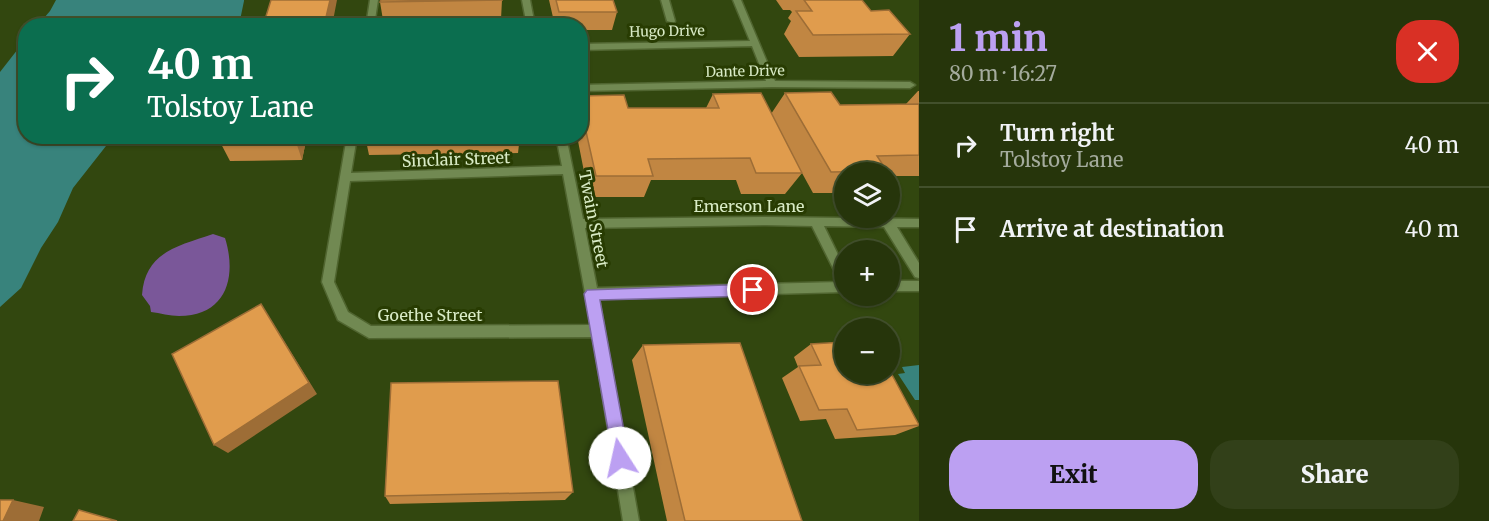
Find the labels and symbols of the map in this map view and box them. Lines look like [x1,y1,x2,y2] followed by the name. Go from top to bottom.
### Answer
[629,21,705,41] street label: Hugo Drive
[705,61,785,81] street label: Dante Drive
[401,147,511,171] street label: Sinclair Street
[575,169,613,270] street label: Twain Street
[694,196,804,216] street label: Emerson Lane
[727,264,778,315] pin
[378,305,483,325] street label: Goethe Street
[588,426,652,490] position arrow

